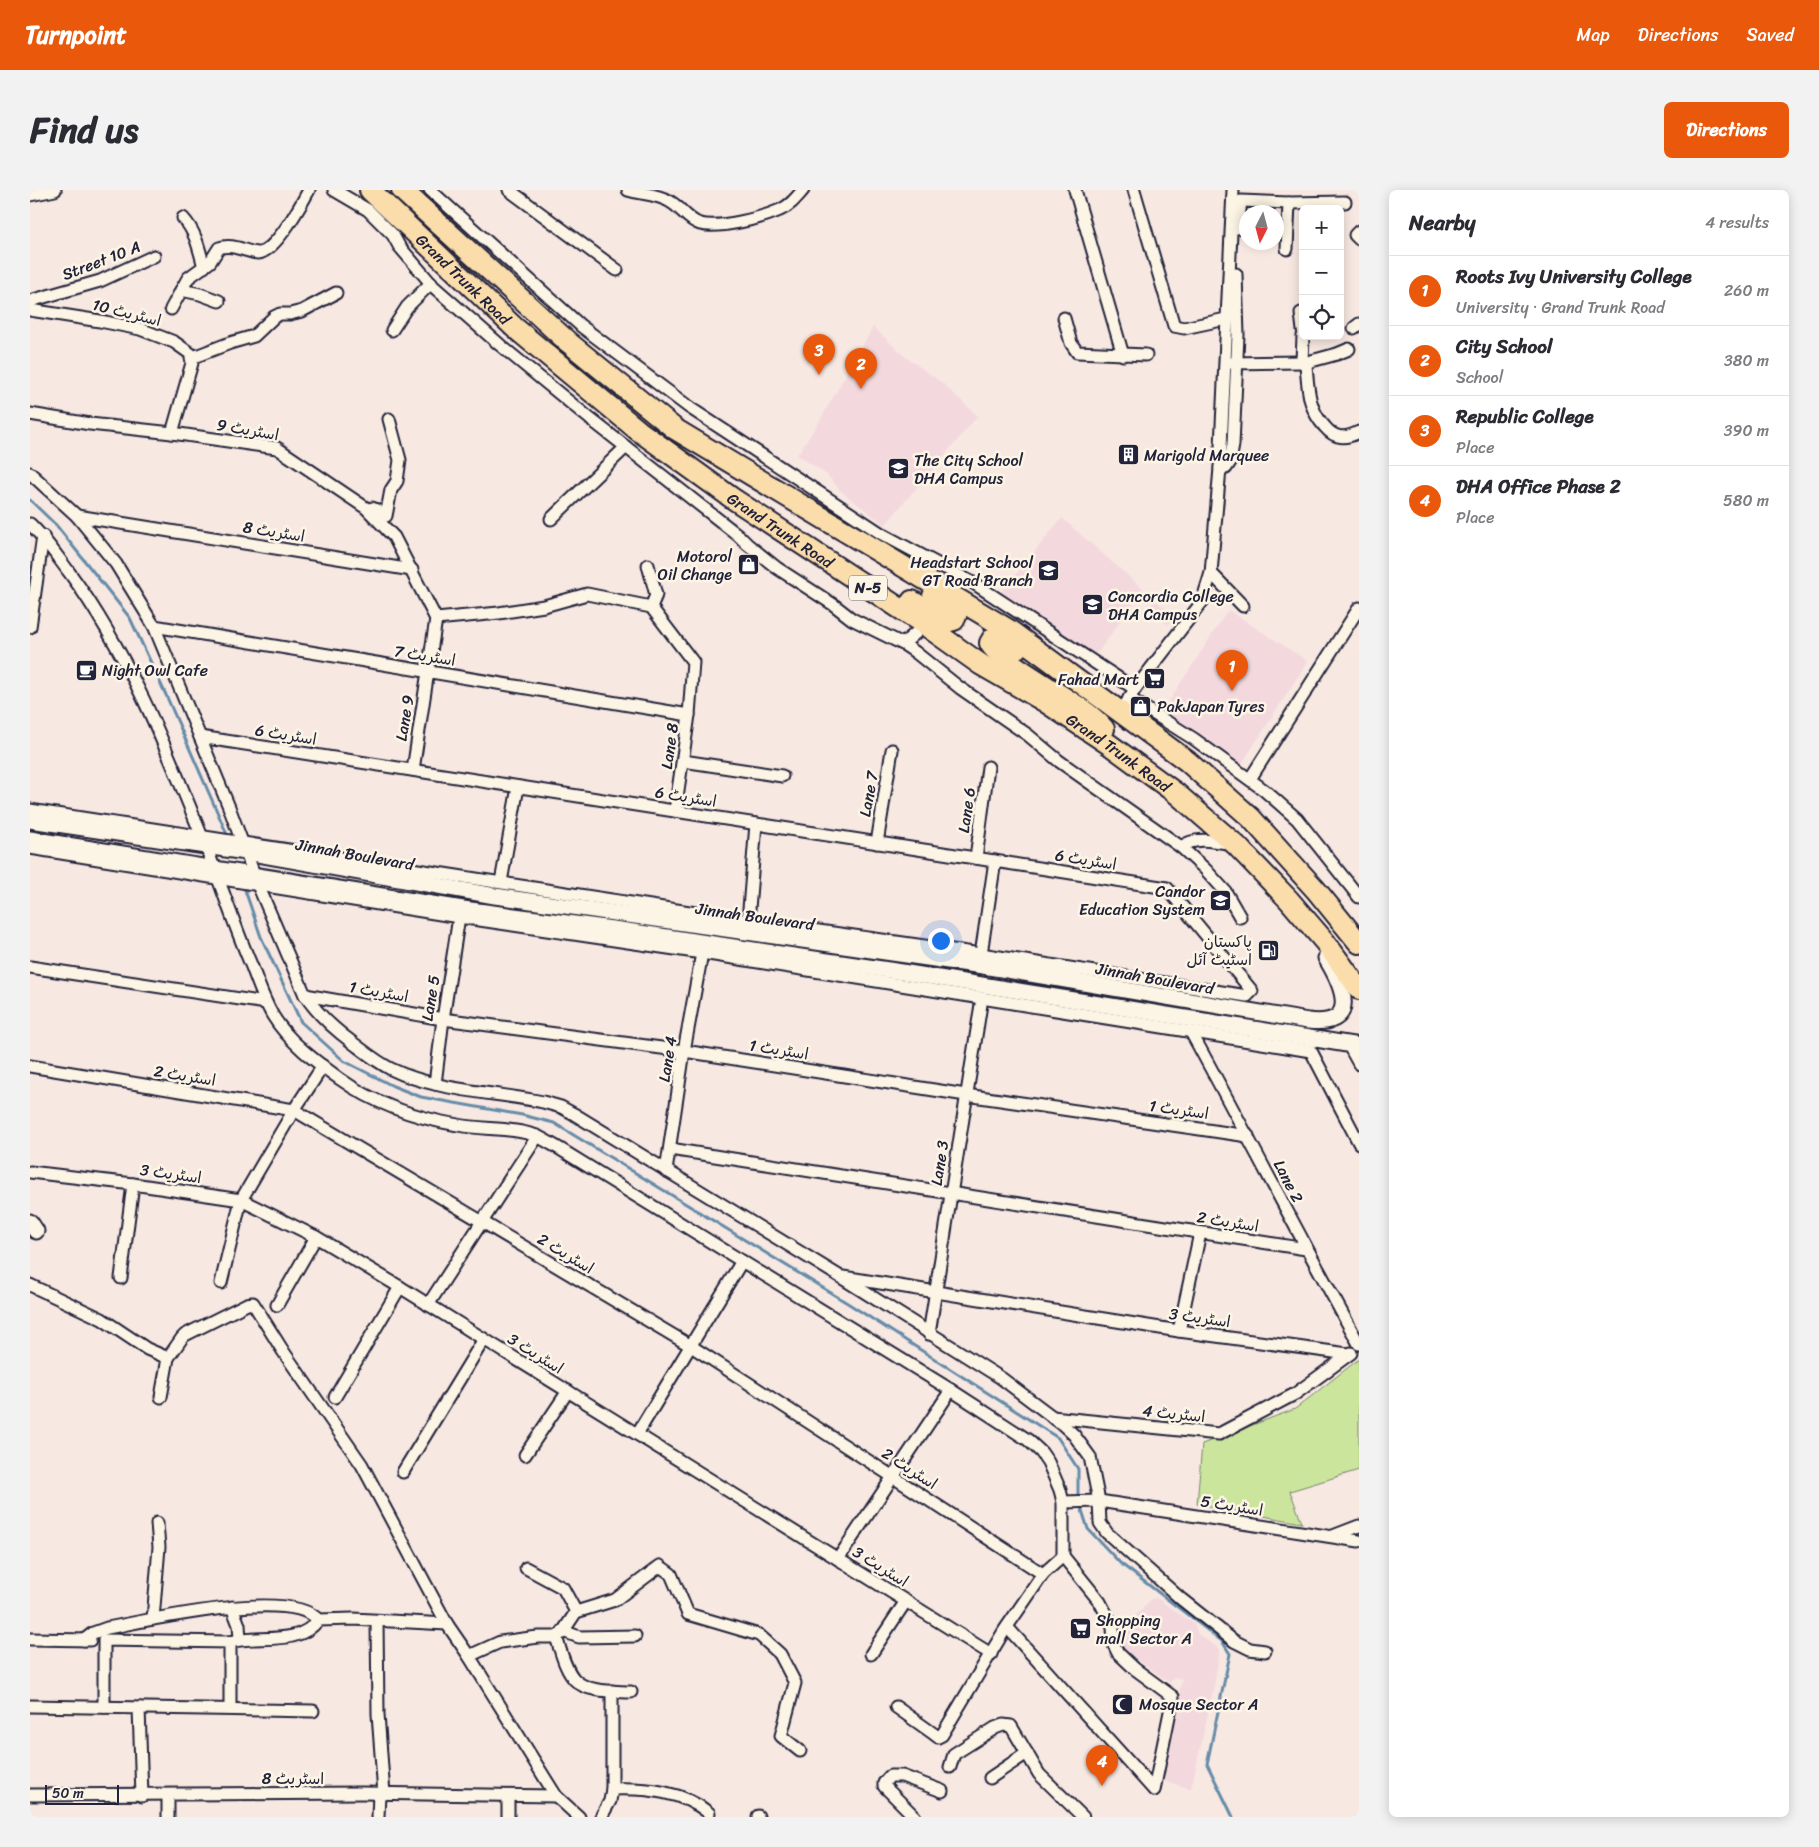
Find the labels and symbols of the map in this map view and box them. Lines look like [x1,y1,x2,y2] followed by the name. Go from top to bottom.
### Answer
[1239,205,1284,250] north arrow
[408,226,519,333] street label: Grand Trunk Road
[58,232,145,289] street label: Street 10 A
[89,290,164,335] street label: اسٹریٹ 10
[803,334,835,375] pin: 3
[845,348,877,389] pin: 2
[214,410,281,449] street label: اسٹریٹ 9
[1144,441,1269,470] place label: Marigold Marquee
[1116,443,1140,467] building icon: Marigold Marquee
[914,446,1024,493] place label: The City School DHA Campus
[886,457,910,481] school or university icon: The City School DHA Campus
[721,484,841,577] street label: Grand Trunk Road
[241,512,307,551] street label: اسٹریٹ 8
[658,542,732,589] place label: Motorol Oil Change
[910,548,1033,595] place label: Headstart School GT Road Branch
[736,553,760,577] shop icon: Motorol Oil Change
[1037,559,1061,583] school or university icon: Headstart School GT Road Branch
[849,576,887,600] road number: N-5
[1108,582,1234,629] place label: Concordia College DHA Campus
[1080,593,1104,617] school or university icon: Concordia College DHA Campus
[392,636,458,675] street label: اسٹریٹ 7
[1216,650,1248,691] pin: 1
[102,656,208,685] place label: Night Owl Cafe
[74,658,98,682] cafe icon: Night Owl Cafe
[1058,665,1139,694] place label: Fahad Mart
[1143,667,1167,691] supermarket icon: Fahad Mart
[1157,692,1265,721] place label: PakJapan Tyres
[387,693,422,743] street label: Lane 9
[1129,694,1153,718] shop icon: PakJapan Tyres
[1060,705,1178,801] street label: Grand Trunk Road
[253,715,319,754] street label: اسٹریٹ 6
[652,721,687,771] street label: Lane 8
[850,768,887,819] street label: Lane 7
[653,777,719,816] street label: اسٹریٹ 6
[949,786,984,835] street label: Lane 6
[293,830,418,879] street label: Jinnah Boulevard
[1053,840,1119,879] street label: اسٹریٹ 6
[1079,877,1206,924] place label: Candor Education System
[1209,888,1233,912] school or university icon: Candor Education System
[693,894,818,939] street label: Jinnah Boulevard
[1186,927,1252,974] place label: پاکستان اسٹیٹ آئل
[928,928,954,954] your location
[1256,938,1280,962] fuel station icon: پاکستان اسٹیٹ آئل
[1093,954,1218,1003] street label: Jinnah Boulevard
[347,972,411,1011] street label: اسٹریٹ 1
[413,973,448,1023] street label: Lane 5
[747,1030,811,1068] street label: اسٹریٹ 1
[650,1034,685,1084] street label: Lane 4
[152,1056,218,1095] street label: اسٹریٹ 2
[1147,1091,1211,1128] street label: اسٹریٹ 1
[922,1138,957,1188] street label: Lane 3
[1265,1154,1312,1208] street label: Lane 2
[138,1155,204,1192] street label: اسٹریٹ 3
[1195,1202,1261,1241] street label: اسٹریٹ 2
[532,1225,600,1282] street label: اسٹریٹ 2
[1167,1299,1233,1336] street label: اسٹریٹ 3
[502,1325,570,1382] street label: اسٹریٹ 3
[1141,1396,1207,1431] street label: اسٹریٹ 4
[876,1439,944,1498] street label: اسٹریٹ 2
[1199,1486,1265,1525] street label: اسٹریٹ 5
[847,1538,915,1595] street label: اسٹریٹ 3
[1096,1606,1192,1653] place label: Shopping mall Sector A
[1068,1617,1092,1641] supermarket icon: Shopping mall Sector A
[1139,1690,1258,1719] place label: Mosque Sector A
[1111,1692,1135,1716] mosque icon: Mosque Sector A
[1086,1745,1118,1786] pin: 4
[262,1764,324,1793] street label: اسٹریٹ 8
[45,1782,119,1805] scale bar

